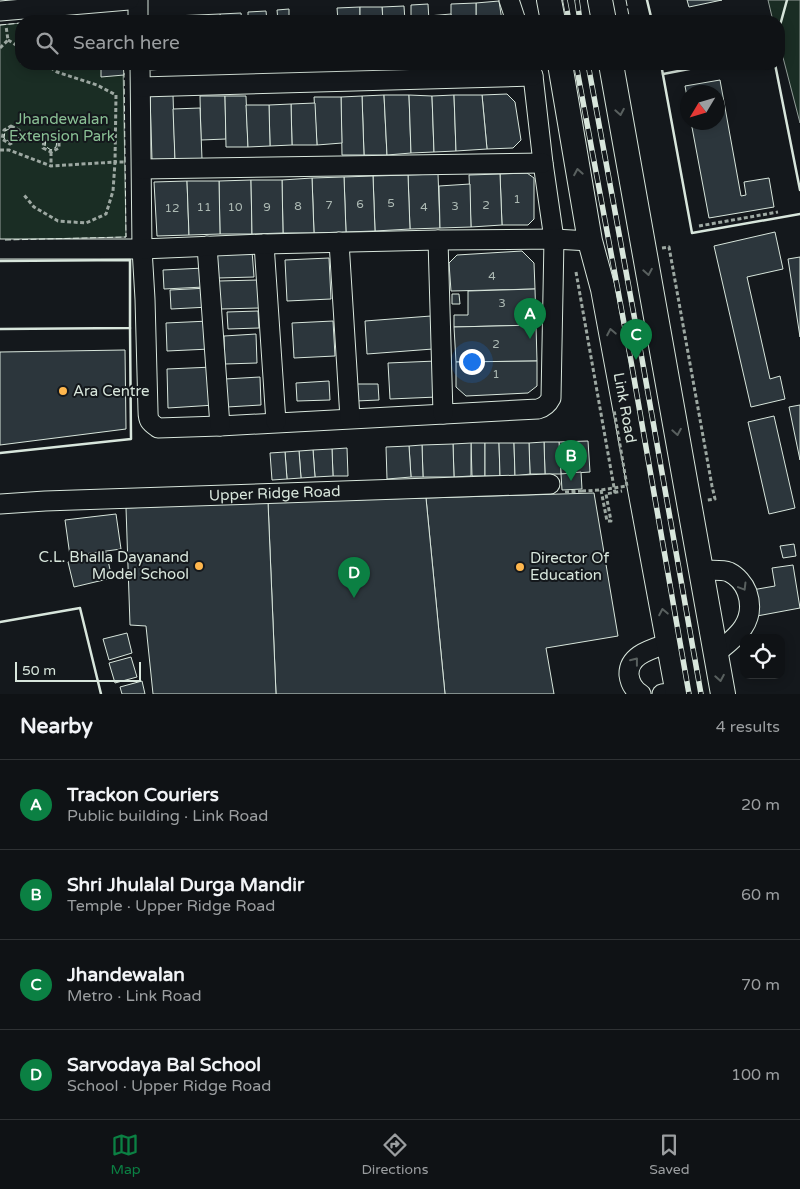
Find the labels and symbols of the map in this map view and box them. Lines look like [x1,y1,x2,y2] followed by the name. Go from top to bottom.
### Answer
[680,85,725,130] north arrow
[614,107,624,116] one-way arrow
[9,110,115,145] park label: Jhandewalan Extension Park
[574,168,584,177] one-way arrow
[513,192,521,206] house number: 1
[387,196,395,210] house number: 5
[356,197,364,211] house number: 6
[325,198,333,212] house number: 7
[482,198,490,212] house number: 2
[294,199,302,213] house number: 8
[451,199,459,213] house number: 3
[196,200,212,214] house number: 11
[227,200,243,214] house number: 10
[263,200,271,214] house number: 9
[420,200,428,214] house number: 4
[164,201,180,215] house number: 12
[643,267,653,276] one-way arrow
[488,269,496,283] house number: 4
[498,296,506,310] house number: 3
[514,298,546,339] pin: A
[620,319,652,360] pin: C
[606,327,616,336] one-way arrow
[492,337,500,351] house number: 2
[459,349,485,375] your location
[492,367,500,381] house number: 1
[610,371,640,444] street label: Link Road
[73,382,150,400] place label: Ara Centre
[57,385,69,397] marker: Ara Centre
[671,427,681,436] one-way arrow
[555,440,587,481] pin: B
[209,482,341,504] street label: Upper Ridge Road
[39,548,189,583] place label: C.L. Bhalla Dayanand Model School
[530,549,609,584] place label: Director Of Education
[338,557,370,598] pin: D
[193,560,205,572] marker: C.L. Bhalla Dayanand Model School
[514,561,526,573] marker: Director Of Education
[737,581,747,590] one-way arrow
[658,607,669,616] one-way arrow
[629,658,638,667] one-way arrow
[15,659,141,682] scale bar
[715,674,725,682] one-way arrow

